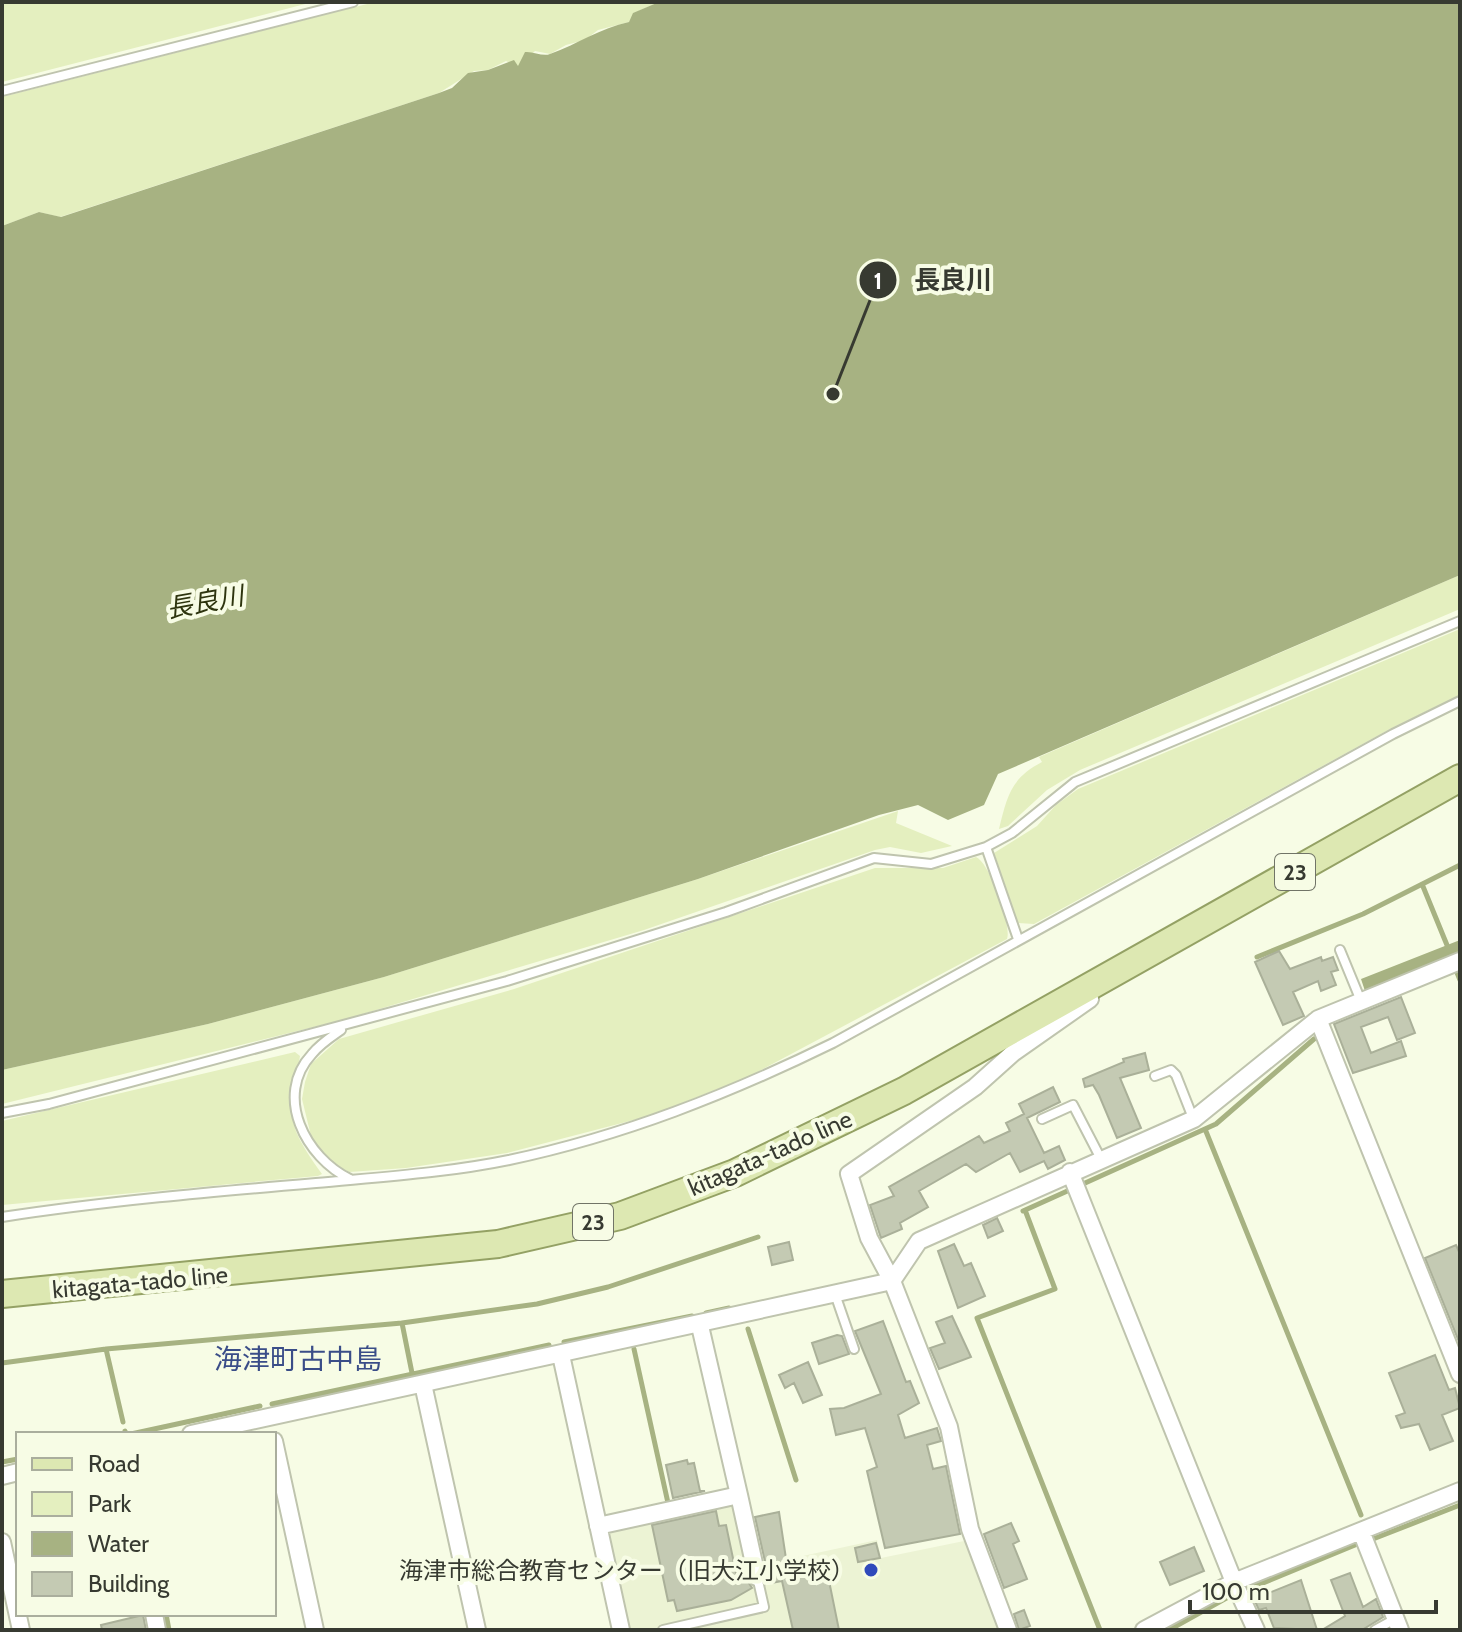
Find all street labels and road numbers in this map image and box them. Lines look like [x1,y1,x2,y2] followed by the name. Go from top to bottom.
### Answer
[1275,854,1315,890] road number: 23
[684,1104,856,1202] street label: kitagata-tado line
[573,1204,613,1240] road number: 23
[51,1260,229,1304] street label: kitagata-tado line

